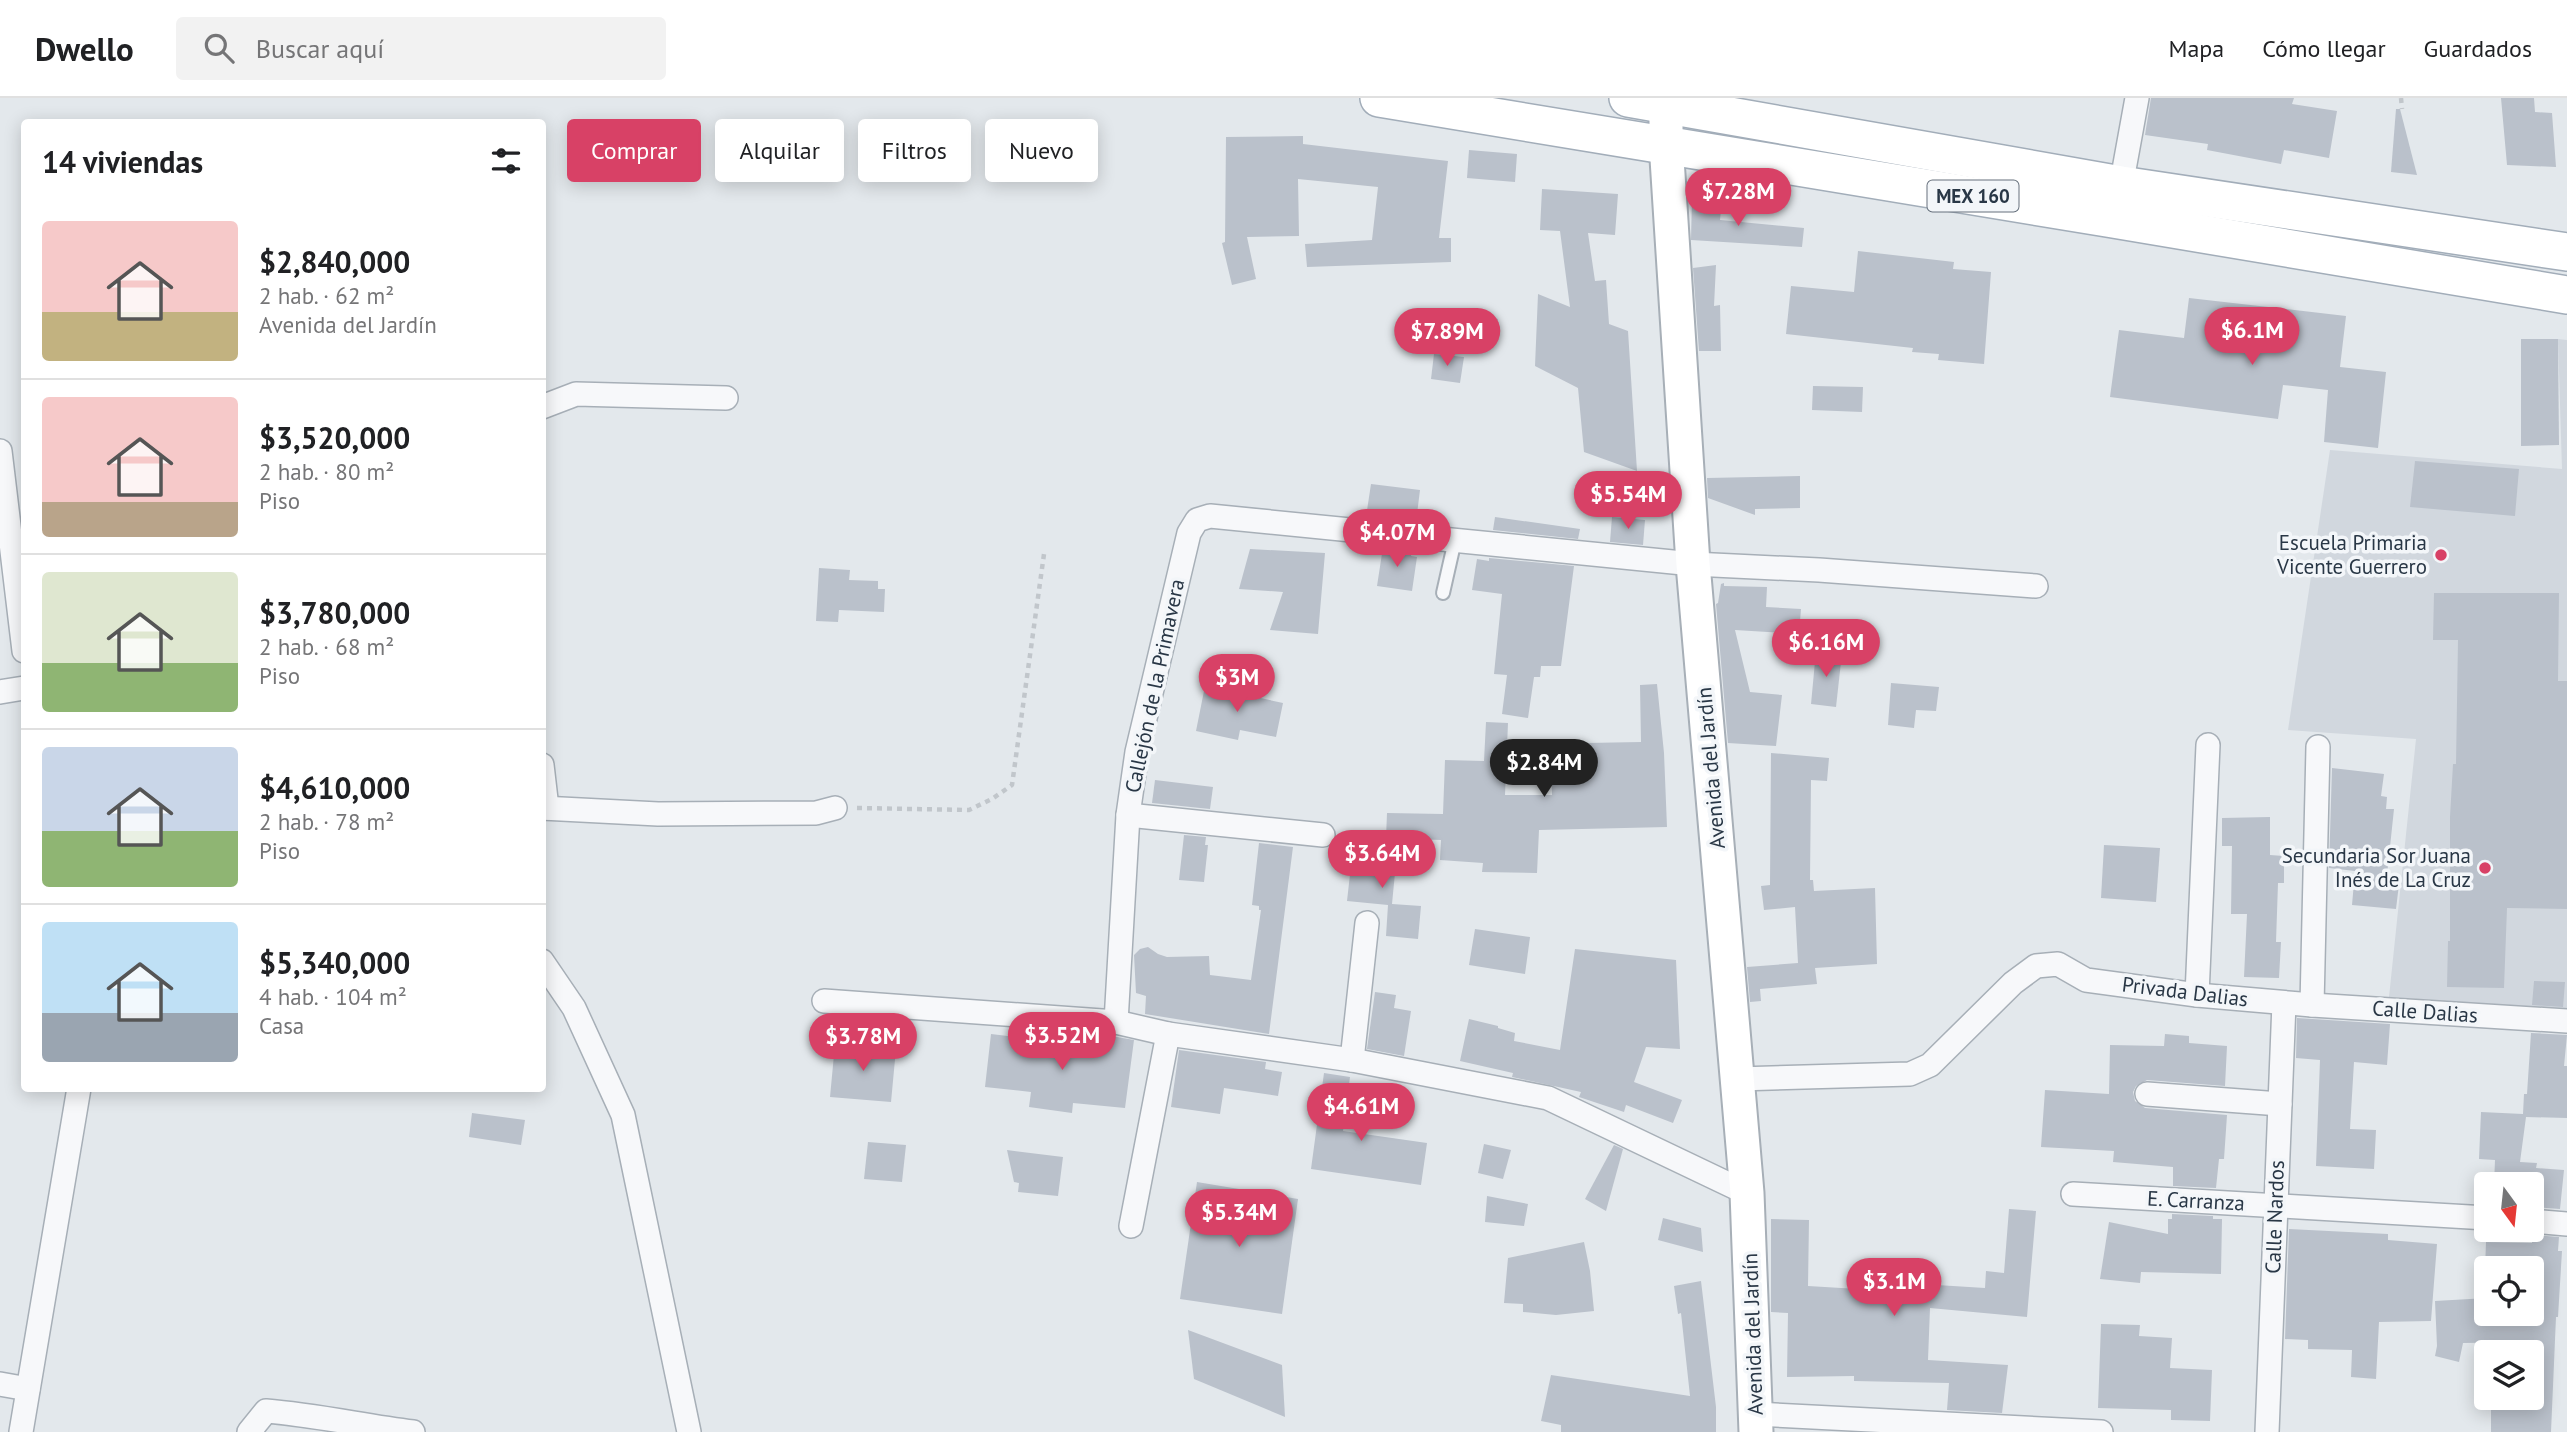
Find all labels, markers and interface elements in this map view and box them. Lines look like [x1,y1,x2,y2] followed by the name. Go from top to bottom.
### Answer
[176,17,666,80] search box
[35,27,134,70] text: Dwello
[200,29,238,67] icon: search
[256,32,384,65] text: Buscar aquí
[2168,33,2224,64] text: Mapa
[2262,33,2386,64] text: Cómo llegar
[2424,33,2532,64] text: Guardados
[567,119,701,182] chip: Comprar
[715,119,844,182] chip: Alquilar
[858,119,971,182] chip: Filtros
[985,119,1098,182] chip: Nuevo
[42,142,203,181] text: 14 viviendas
[487,142,525,180] icon: filters
[1681,169,1795,228] pin: $7.28M
[1701,176,1775,205] text: $7.28M
[1927,180,2018,212] road number: MEX 160
[259,242,410,281] text: $2,840,000
[98,249,182,333] icon: home
[259,281,394,310] text: 2 hab. · 62 m²
[1390,308,1504,368] pin: $7.89M
[2203,308,2301,367] pin: $6.1M
[259,310,437,339] text: Avenida del Jardín
[2220,315,2284,344] text: $6.1M
[1410,316,1484,345] text: $7.89M
[259,418,410,457] text: $3,520,000
[98,425,182,509] icon: home
[259,457,394,486] text: 2 hab. · 80 m²
[1571,472,1685,531] pin: $5.54M
[1590,479,1666,508] text: $5.54M
[259,486,300,515] text: Piso
[1340,510,1454,569] pin: $4.07M
[1359,517,1435,546] text: $4.07M
[2276,529,2427,580] place label: Escuela Primaria Vicente Guerrero
[2433,547,2449,563] marker: Escuela Primaria Vicente Guerrero
[1119,576,1190,795] street label: Callejón de la Primavera
[259,593,410,632] text: $3,780,000
[98,600,182,684] icon: home
[1769,620,1883,679] pin: $6.16M
[1788,627,1864,656] text: $6.16M
[259,632,394,661] text: 2 hab. · 68 m²
[1203,654,1271,714] pin: $3M
[259,661,300,690] text: Piso
[1215,662,1259,691] text: $3M
[1690,686,1731,850] street label: Avenida del Jardín
[1487,740,1601,799] pin: $2.84M
[1506,747,1582,776] text: $2.84M
[259,768,410,807] text: $4,610,000
[98,775,182,859] icon: home
[259,807,394,836] text: 2 hab. · 78 m²
[1325,830,1439,890] pin: $3.64M
[259,836,300,865] text: Piso
[1344,838,1420,867] text: $3.64M
[2282,842,2471,893] place label: Secundaria Sor Juana Inés de La Cruz
[2477,860,2493,876] marker: Secundaria Sor Juana Inés de La Cruz
[259,943,410,982] text: $5,340,000
[98,950,182,1034] icon: home
[2120,970,2250,1013] street label: Privada Dalias
[259,982,407,1011] text: 4 hab. · 104 m²
[2371,994,2479,1029] street label: Calle Dalias
[259,1011,304,1040] text: Casa
[1005,1012,1119,1072] pin: $3.52M
[806,1014,920,1073] pin: $3.78M
[1024,1020,1100,1049] text: $3.52M
[825,1021,901,1050] text: $3.78M
[1304,1084,1418,1143] pin: $4.61M
[1323,1091,1399,1120] text: $4.61M
[2259,1160,2290,1274] street label: Calle Nardos
[2474,1172,2544,1242] north arrow
[2474,1172,2544,1410] map controls
[2147,1184,2246,1217] street label: E. Carranza
[1182,1190,1296,1249] pin: $5.34M
[1201,1197,1277,1226] text: $5.34M
[1736,1252,1769,1416] street label: Avenida del Jardín
[2474,1256,2544,1326] button: locate
[1845,1258,1943,1318] pin: $3.1M
[1862,1266,1926,1295] text: $3.1M
[2474,1340,2544,1410] button: layers

